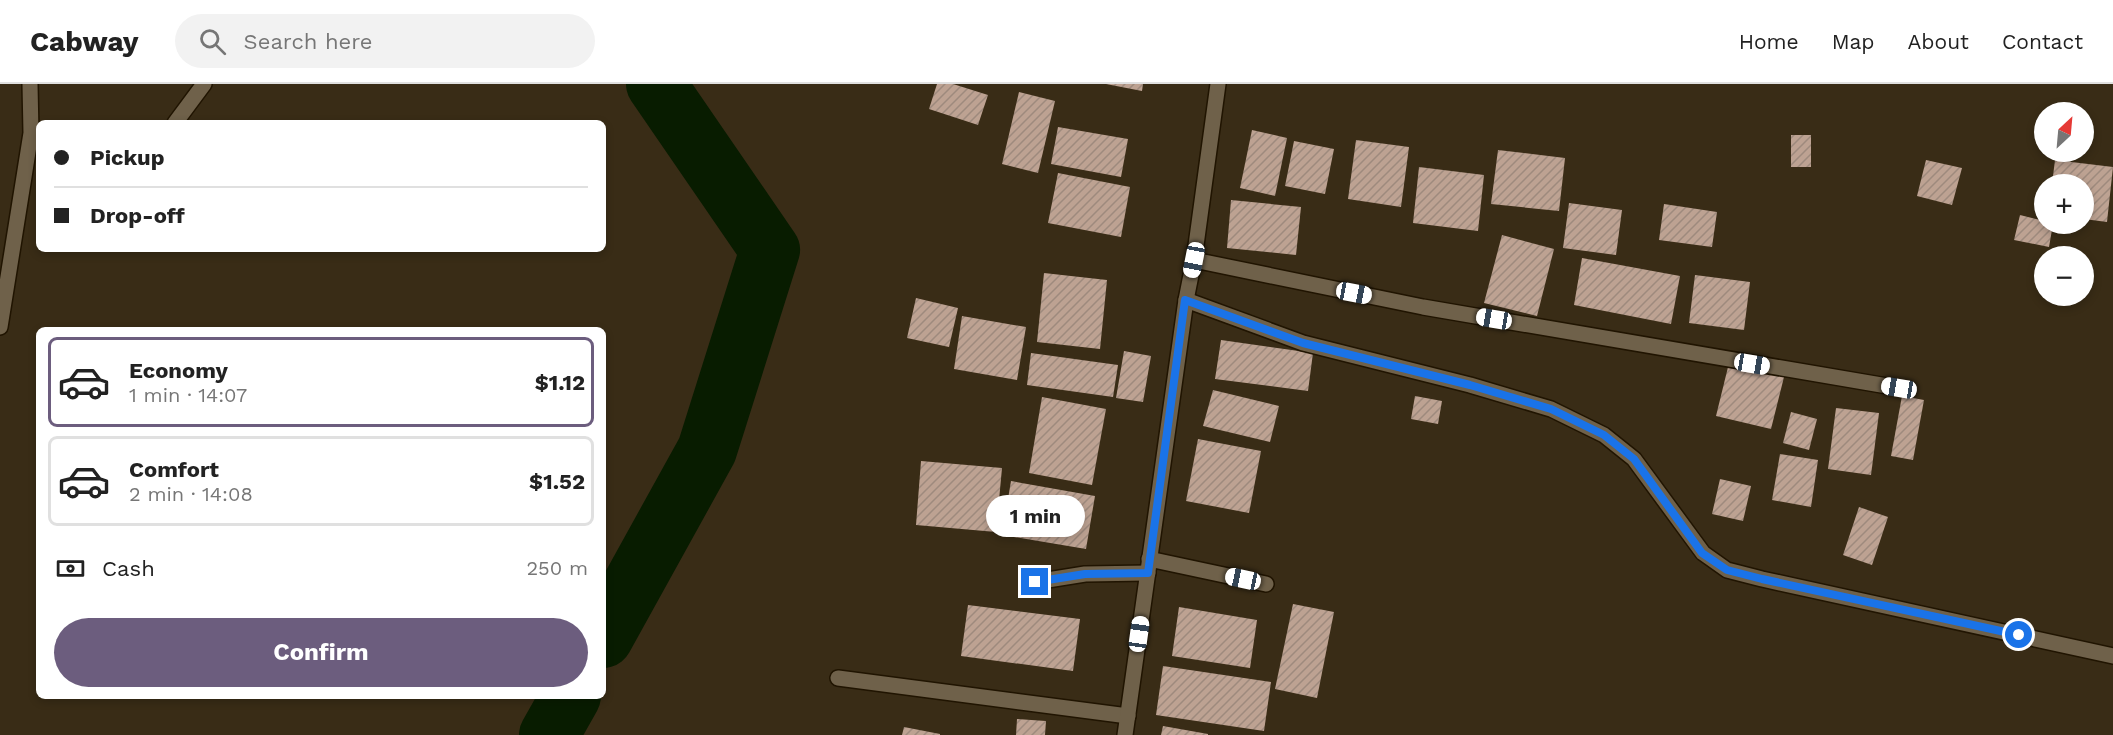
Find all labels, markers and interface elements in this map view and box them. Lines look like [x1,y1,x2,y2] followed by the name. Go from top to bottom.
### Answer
[175,14,595,68] search box
[30,25,139,58] text: Cabway
[196,25,229,58] icon: search
[244,29,373,54] text: Search here
[1739,29,1799,54] text: Home
[1832,29,1875,54] text: Map
[1908,29,1969,54] text: About
[2002,29,2083,54] text: Contact
[2034,102,2094,162] north arrow
[2034,102,2094,306] map controls
[90,145,165,170] text: Pickup
[2034,174,2094,234] button: +
[90,203,185,228] text: Drop-off
[1182,241,1206,279] car
[2034,246,2094,306] button: −
[1335,281,1373,305] car
[1475,307,1513,331] car
[1733,352,1771,376] car
[57,355,111,409] icon: car
[129,358,228,383] text: Economy
[535,370,585,395] text: $1.12
[1880,376,1918,400] car
[129,383,247,407] text: 1 min · 14:07
[57,454,111,508] icon: car
[129,457,219,482] text: Comfort
[529,469,585,494] text: $1.52
[129,482,253,506] text: 2 min · 14:08
[986,495,1084,537] callout: 1 min
[1010,504,1061,528] text: 1 min
[54,552,87,585] icon: cash
[102,556,155,581] text: Cash
[526,556,588,580] text: 250 m
[1224,566,1262,592] car
[1021,568,1048,595] route end
[1128,615,1150,653] car
[54,618,588,687] button: Confirm
[2005,621,2032,648] route start

